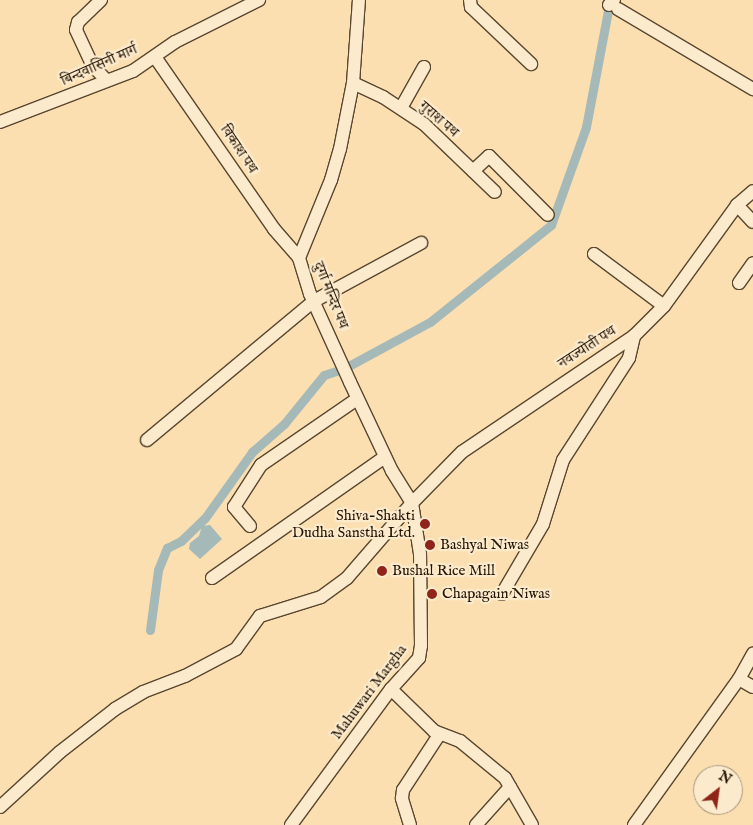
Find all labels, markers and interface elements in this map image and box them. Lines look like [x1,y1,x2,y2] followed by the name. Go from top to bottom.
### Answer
[58,40,140,90] street label: बिन्दवासिनी मार्ग
[416,97,462,141] street label: गुराश पथ
[216,121,262,177] street label: विकाश पथ
[309,259,353,331] street label: दुर्गा मन्दिर पथ
[555,322,619,372] street label: नवज्योती पथ
[292,506,415,541] place label: Shiva-Shakti Dudha Sanstha Ltd.
[419,518,431,530] marker: Shiva-Shakti Dudha Sanstha Ltd.
[440,536,529,554] place label: Bashyal Niwas
[424,539,436,551] marker: Bashyal Niwas
[392,562,495,580] place label: Bushal Rice Mill
[376,565,388,577] marker: Bushal Rice Mill
[442,585,550,603] place label: Chapagain Niwas
[426,588,438,600] marker: Chapagain Niwas
[327,641,411,743] street label: Mahuwari Margha
[693,765,743,815] north arrow
[715,767,735,789] text: N

